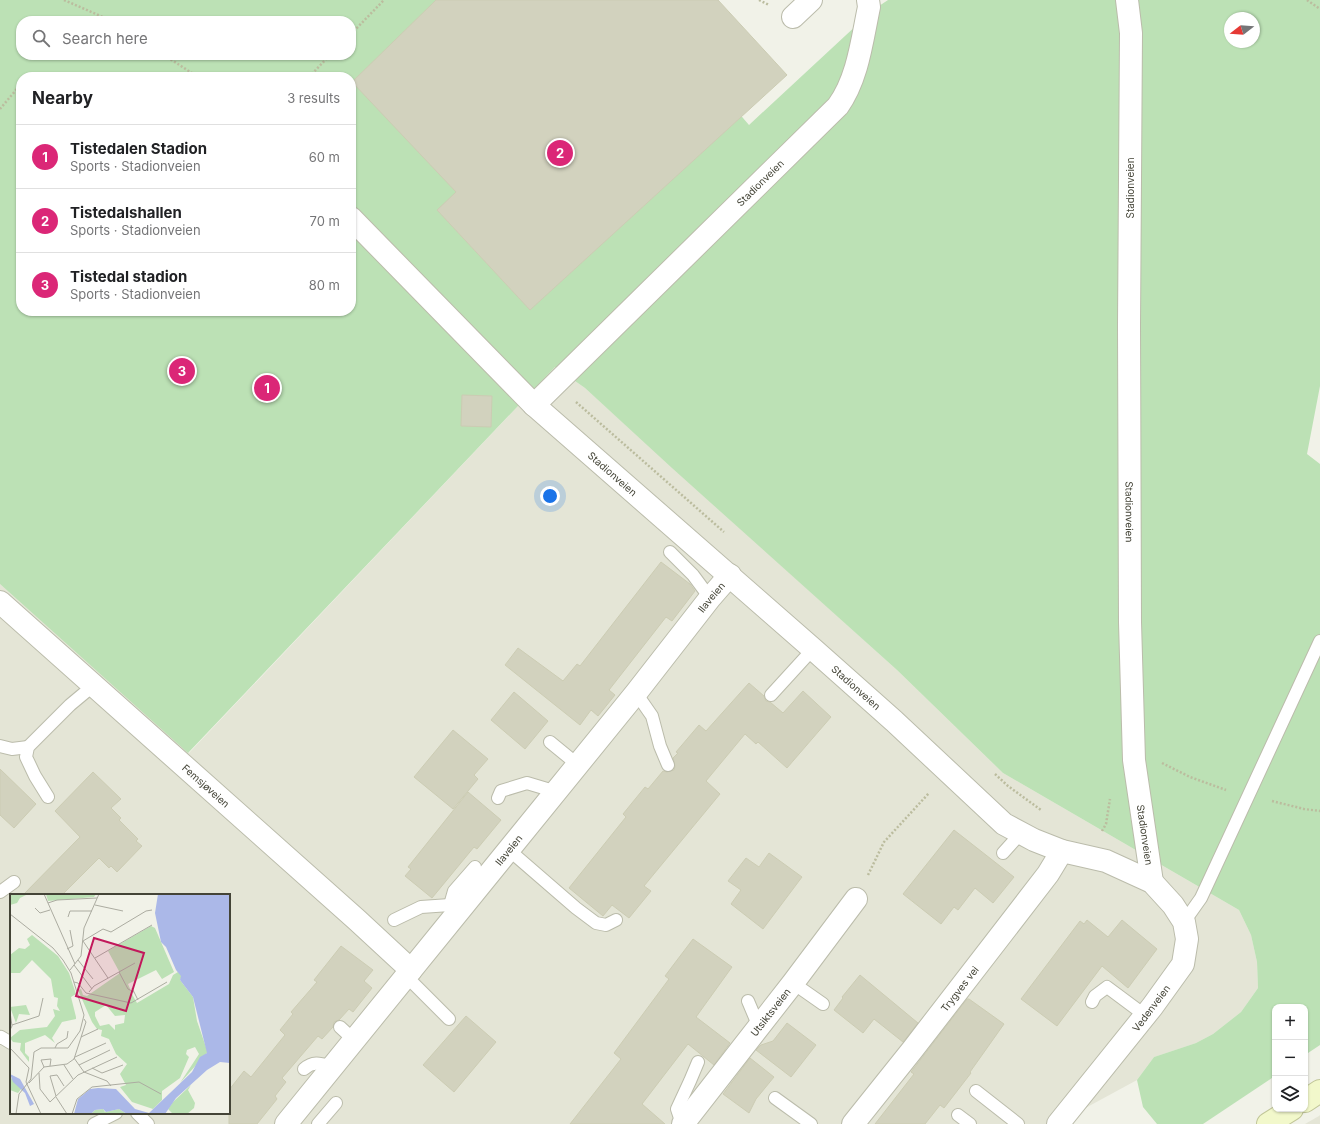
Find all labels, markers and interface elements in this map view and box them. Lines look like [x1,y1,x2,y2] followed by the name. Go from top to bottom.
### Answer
[1224,12,1260,48] north arrow
[16,16,356,60] search box
[30,27,52,49] icon: search
[62,29,148,48] text: Search here
[32,88,93,108] text: Nearby
[287,90,340,106] text: 3 results
[547,138,573,168] pin: 2
[70,139,207,158] text: Tistedalen Stadion
[42,149,48,165] text: 1
[309,149,340,165] text: 60 m
[734,157,786,208] street label: Stadionveien
[1124,157,1136,219] street label: Stadionveien
[70,158,201,174] text: Sports · Stadionveien
[70,203,182,222] text: Tistedalshallen
[41,213,49,229] text: 2
[310,213,340,229] text: 70 m
[70,222,201,238] text: Sports · Stadionveien
[70,267,187,286] text: Tistedal stadion
[41,277,49,293] text: 3
[309,277,340,293] text: 80 m
[70,286,201,302] text: Sports · Stadionveien
[169,356,195,386] pin: 3
[254,373,280,403] pin: 1
[586,449,640,498] street label: Stadionveien
[1124,481,1136,542] street label: Stadionveien
[540,486,560,506] your location
[695,579,727,615] street label: Ilaveien
[829,663,883,712] street label: Stadionveien
[180,761,232,810] street label: Femsjøveien
[1135,804,1155,866] street label: Stadionveien
[493,832,525,868] street label: Ilaveien
[10,894,230,1114] inset map
[938,964,981,1014] street label: Trygves vei
[1130,982,1173,1034] street label: Vedenveien
[748,986,793,1039] street label: Utsiktsveien
[1272,1004,1308,1112] map controls
[1272,1004,1308,1040] button: +
[1272,1040,1308,1076] button: −
[1272,1076,1308,1112] button: layers

